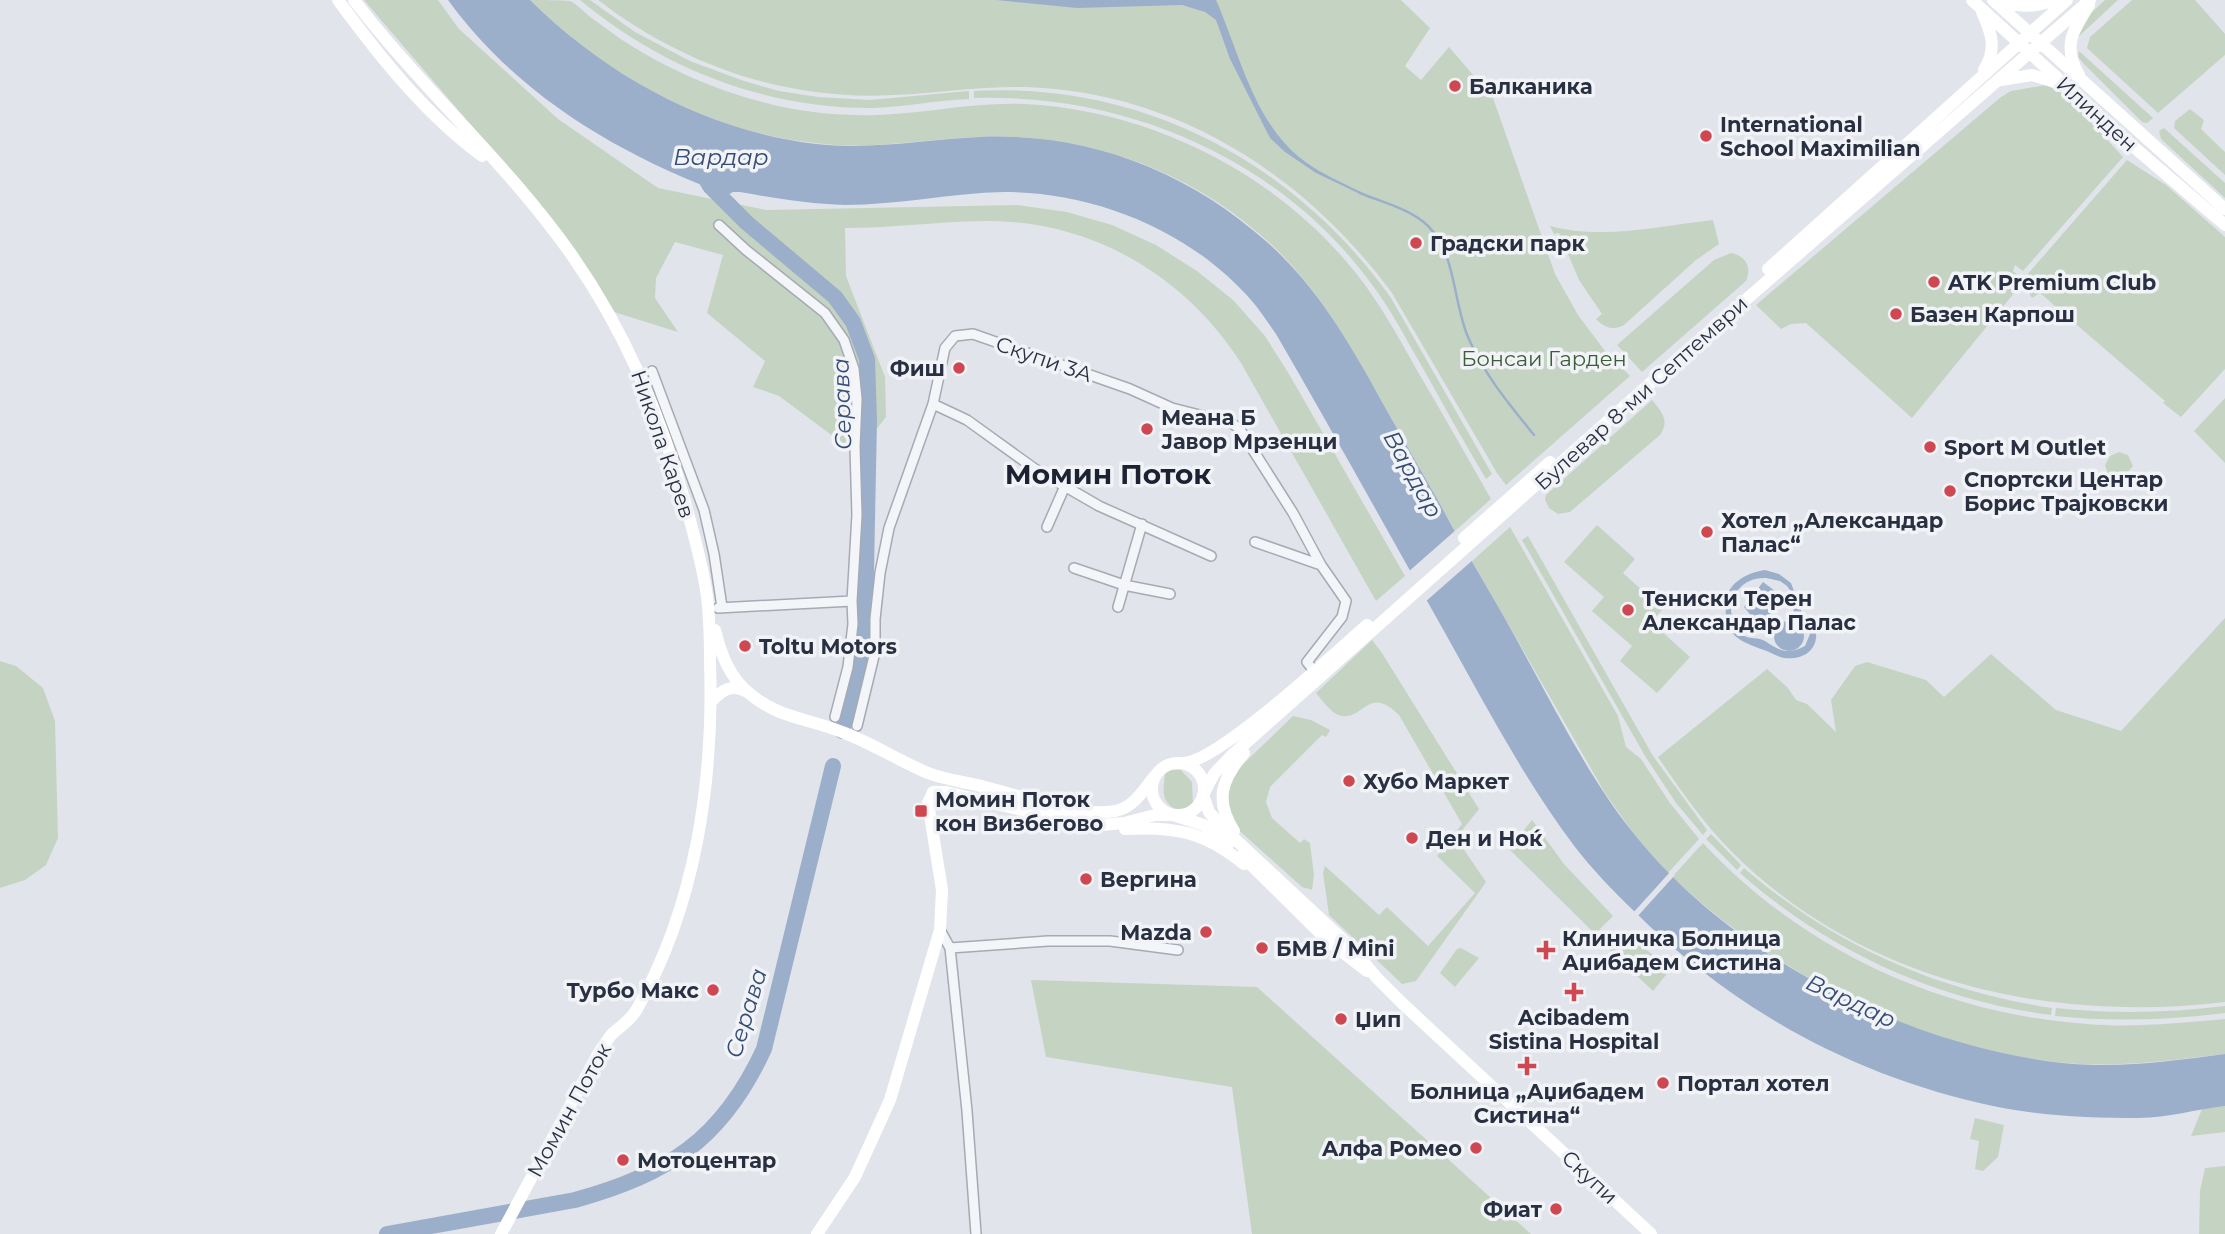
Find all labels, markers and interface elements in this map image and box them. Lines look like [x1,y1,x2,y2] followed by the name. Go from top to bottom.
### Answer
[2051,71,2143,157] street label: Илинден
[1469,74,1593,99] place label: Балканика
[1447,78,1463,94] marker: Балканика
[1720,112,1920,161] place label: International School Maximilian
[1698,128,1714,144] marker: International School Maximilian
[673,143,769,171] water label: Вардар
[1430,231,1585,256] place label: Градски парк
[1408,235,1424,251] marker: Градски парк
[1947,270,2156,295] place label: ATK Premium Club
[1926,274,1942,290] marker: ATK Premium Club
[1529,291,1753,495] street label: Булевар 8-ми Септември
[1910,302,2075,327] place label: Базен Карпош
[1888,306,1904,322] marker: Базен Карпош
[993,331,1096,387] street label: Скупи 3А
[1461,346,1627,371] park label: Бонсаи Гарден
[890,356,945,381] place label: Фиш
[826,357,858,451] water label: Серава
[951,360,967,376] marker: Фиш
[626,367,700,521] street label: Никола Карев
[1161,405,1337,454] place label: Меана Б Јавор Мрзенци
[1139,421,1155,437] marker: Меана Б Јавор Мрзенци
[1378,425,1448,523] water label: Вардар
[1944,435,2106,460] place label: Sport M Outlet
[1922,439,1938,455] marker: Sport M Outlet
[1005,457,1211,491] district label: Момин Поток
[1964,467,2169,516] place label: Спортски Центар Борис Трајковски
[1942,483,1958,499] marker: Спортски Центар Борис Трајковски
[1721,508,1943,557] place label: Хотел „Александар Палас“
[1699,524,1715,540] marker: Хотел „Александар Палас“
[1642,586,1857,635] place label: Тениски Терен Александар Палас
[1620,602,1636,618] marker: Тениски Терен Александар Палас
[759,634,897,659] place label: Toltu Motors
[737,638,753,654] marker: Toltu Motors
[1363,769,1510,794] place label: Хубо Маркет
[1341,773,1357,789] marker: Хубо Маркет
[935,787,1104,836] place label: Момин Поток кон Визбегово
[913,803,929,819] marker: Момин Поток кон Визбегово
[1426,826,1543,851] place label: Ден и Ноќ
[1404,830,1420,846] marker: Ден и Ноќ
[1100,867,1197,892] place label: Вергина
[1078,871,1094,887] marker: Вергина
[1120,920,1192,945] place label: Mazda
[1198,924,1214,940] marker: Mazda
[1562,926,1781,975] place label: Клиничка Болница Аџибадем Систина
[1276,936,1395,961] place label: БМВ / Mini
[1254,940,1270,956] marker: БМВ / Mini
[1536,940,1556,960] marker: Клиничка Болница Аџибадем Систина
[719,965,773,1061] water label: Серава
[1802,968,1900,1034] water label: Вардар
[567,978,700,1003] place label: Турбо Макс
[705,982,721,998] marker: Турбо Макс
[1564,982,1584,1002] marker: Acibadem Sistina Hospital
[1489,1005,1659,1054] place label: Acibadem Sistina Hospital
[1355,1007,1401,1032] place label: Џип
[1333,1011,1349,1027] marker: Џип
[522,1039,616,1181] street label: Момин Поток
[1517,1056,1537,1076] marker: Болница „Аџибадем Систина“
[1677,1071,1829,1096] place label: Портал хотел
[1655,1075,1671,1091] marker: Портал хотел
[1410,1079,1644,1128] place label: Болница „Аџибадем Систина“
[1322,1136,1462,1161] place label: Алфа Ромео
[1468,1140,1484,1156] marker: Алфа Ромео
[1557,1145,1623,1209] street label: Скупи
[637,1148,776,1173] place label: Мотоцентар
[615,1152,631,1168] marker: Мотоцентар
[1483,1197,1543,1222] place label: Фиат
[1548,1201,1564,1217] marker: Фиат

